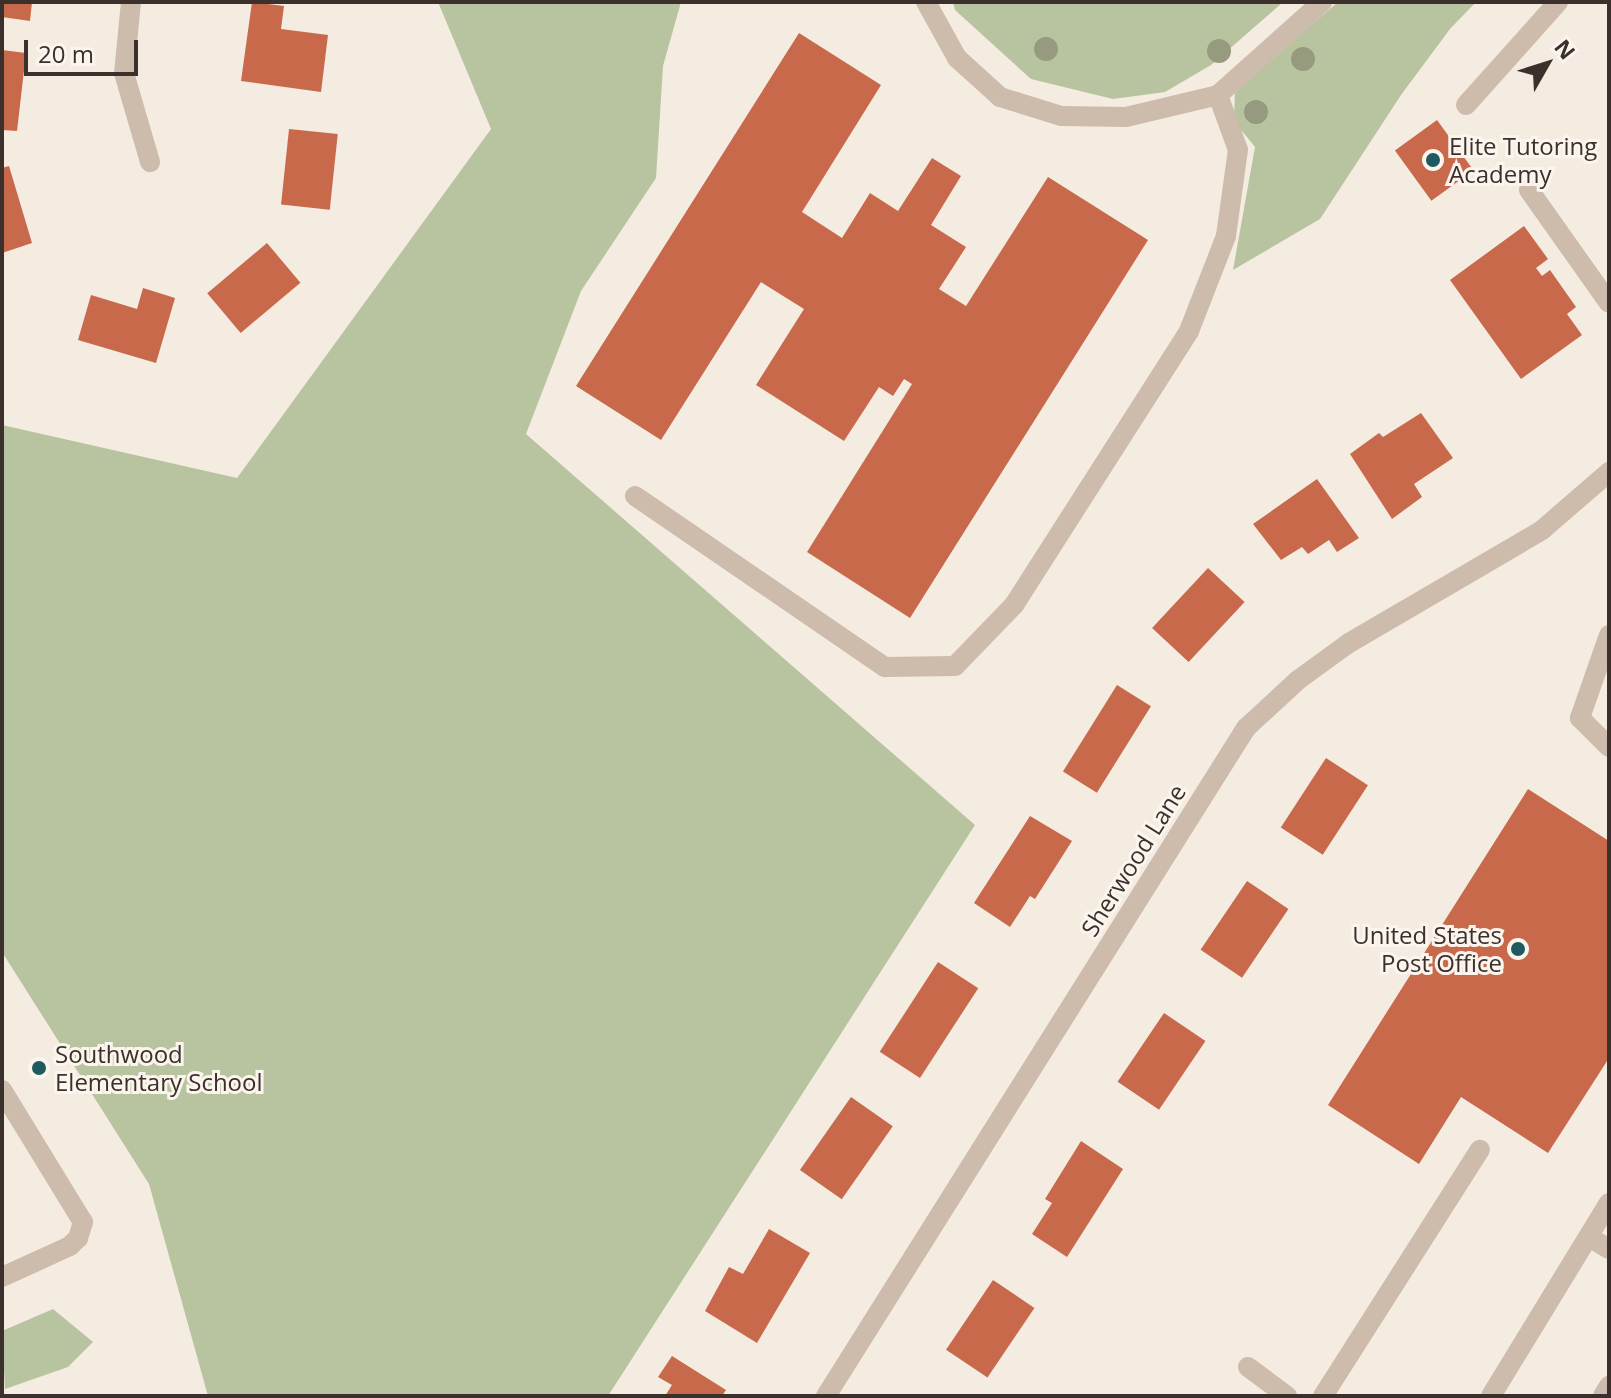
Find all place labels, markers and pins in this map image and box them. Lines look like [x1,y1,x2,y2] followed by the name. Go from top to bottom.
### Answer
[1449,132,1597,188] place label: Elite Tutoring Academy
[1424,151,1442,169] marker: Elite Tutoring Academy
[1352,921,1502,977] place label: United States Post Office
[1509,940,1527,958] marker: United States Post Office
[55,1040,263,1096] place label: Southwood Elementary School
[30,1059,48,1077] marker: Southwood Elementary School

